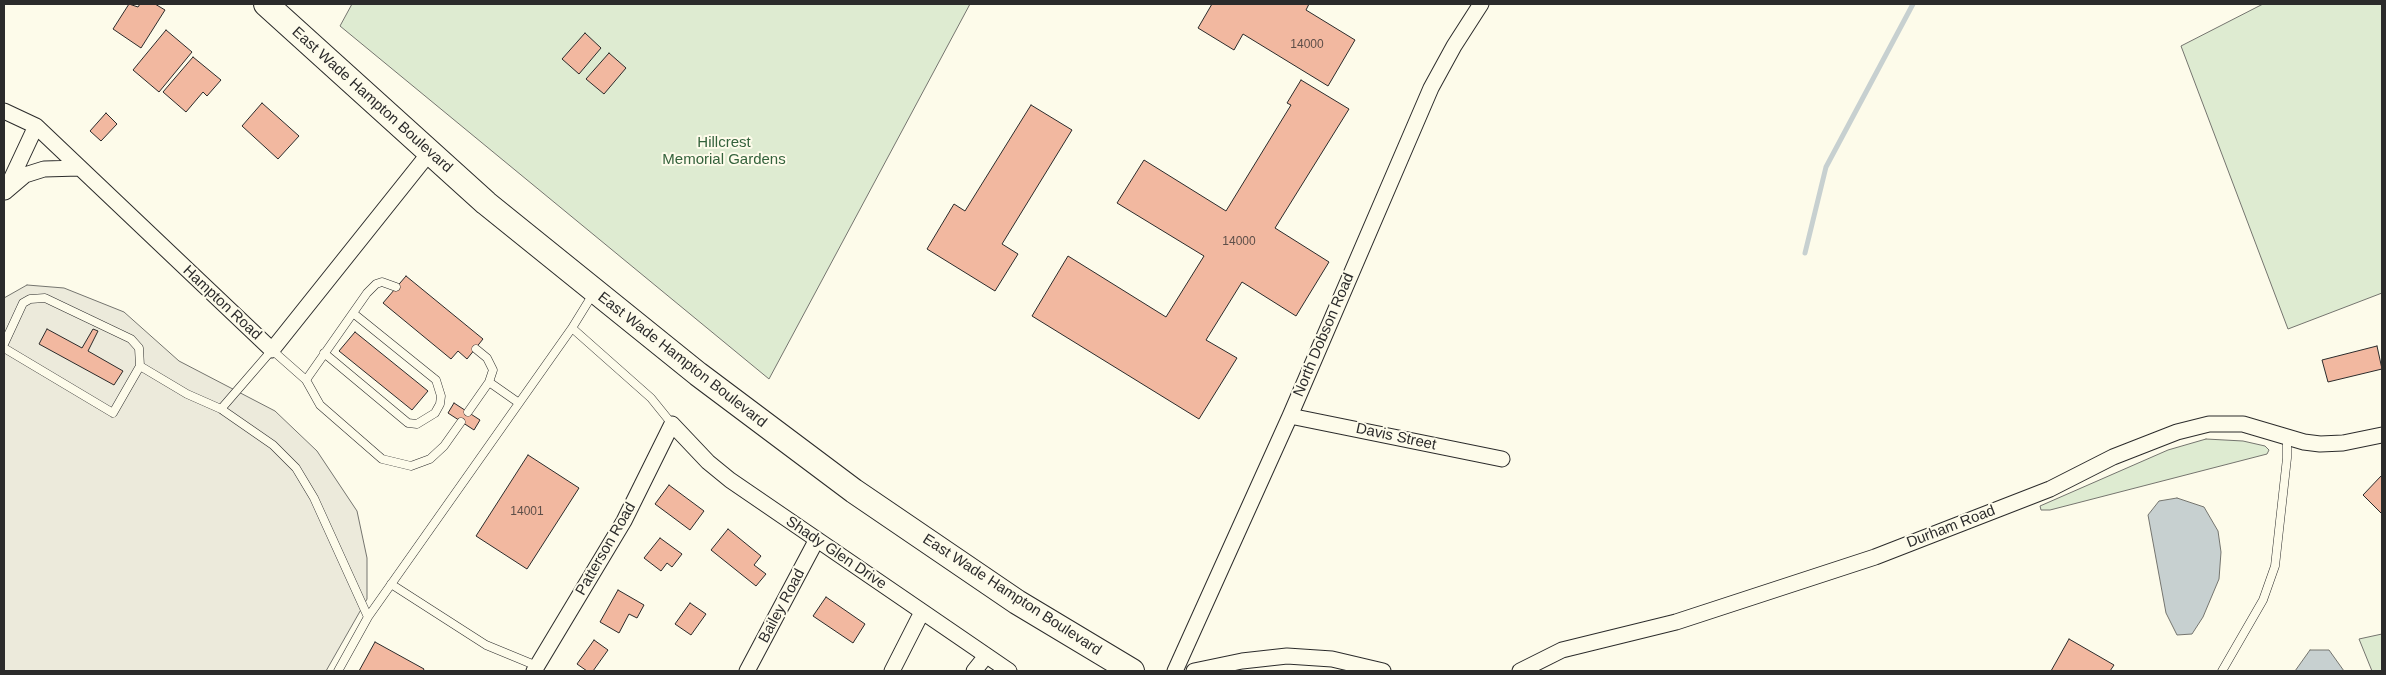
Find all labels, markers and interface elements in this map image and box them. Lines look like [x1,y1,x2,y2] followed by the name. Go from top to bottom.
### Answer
[288,23,456,177] street label: East Wade Hampton Boulevard
[1290,38,1324,52] house number: 14000
[662,134,786,169] park label: Hillcrest Memorial Gardens
[1222,235,1256,249] house number: 14000
[179,262,265,344] street label: Hampton Road
[1290,270,1358,400] street label: North Dobson Road
[594,288,770,432] street label: East Wade Hampton Boulevard
[1354,420,1438,454] street label: Davis Street
[572,499,640,599] street label: Patterson Road
[1904,502,1998,552] street label: Durham Road
[510,505,544,519] house number: 14001
[782,513,890,593] street label: Shady Glen Drive
[919,530,1105,660] street label: East Wade Hampton Boulevard
[755,566,809,646] street label: Bailey Road

